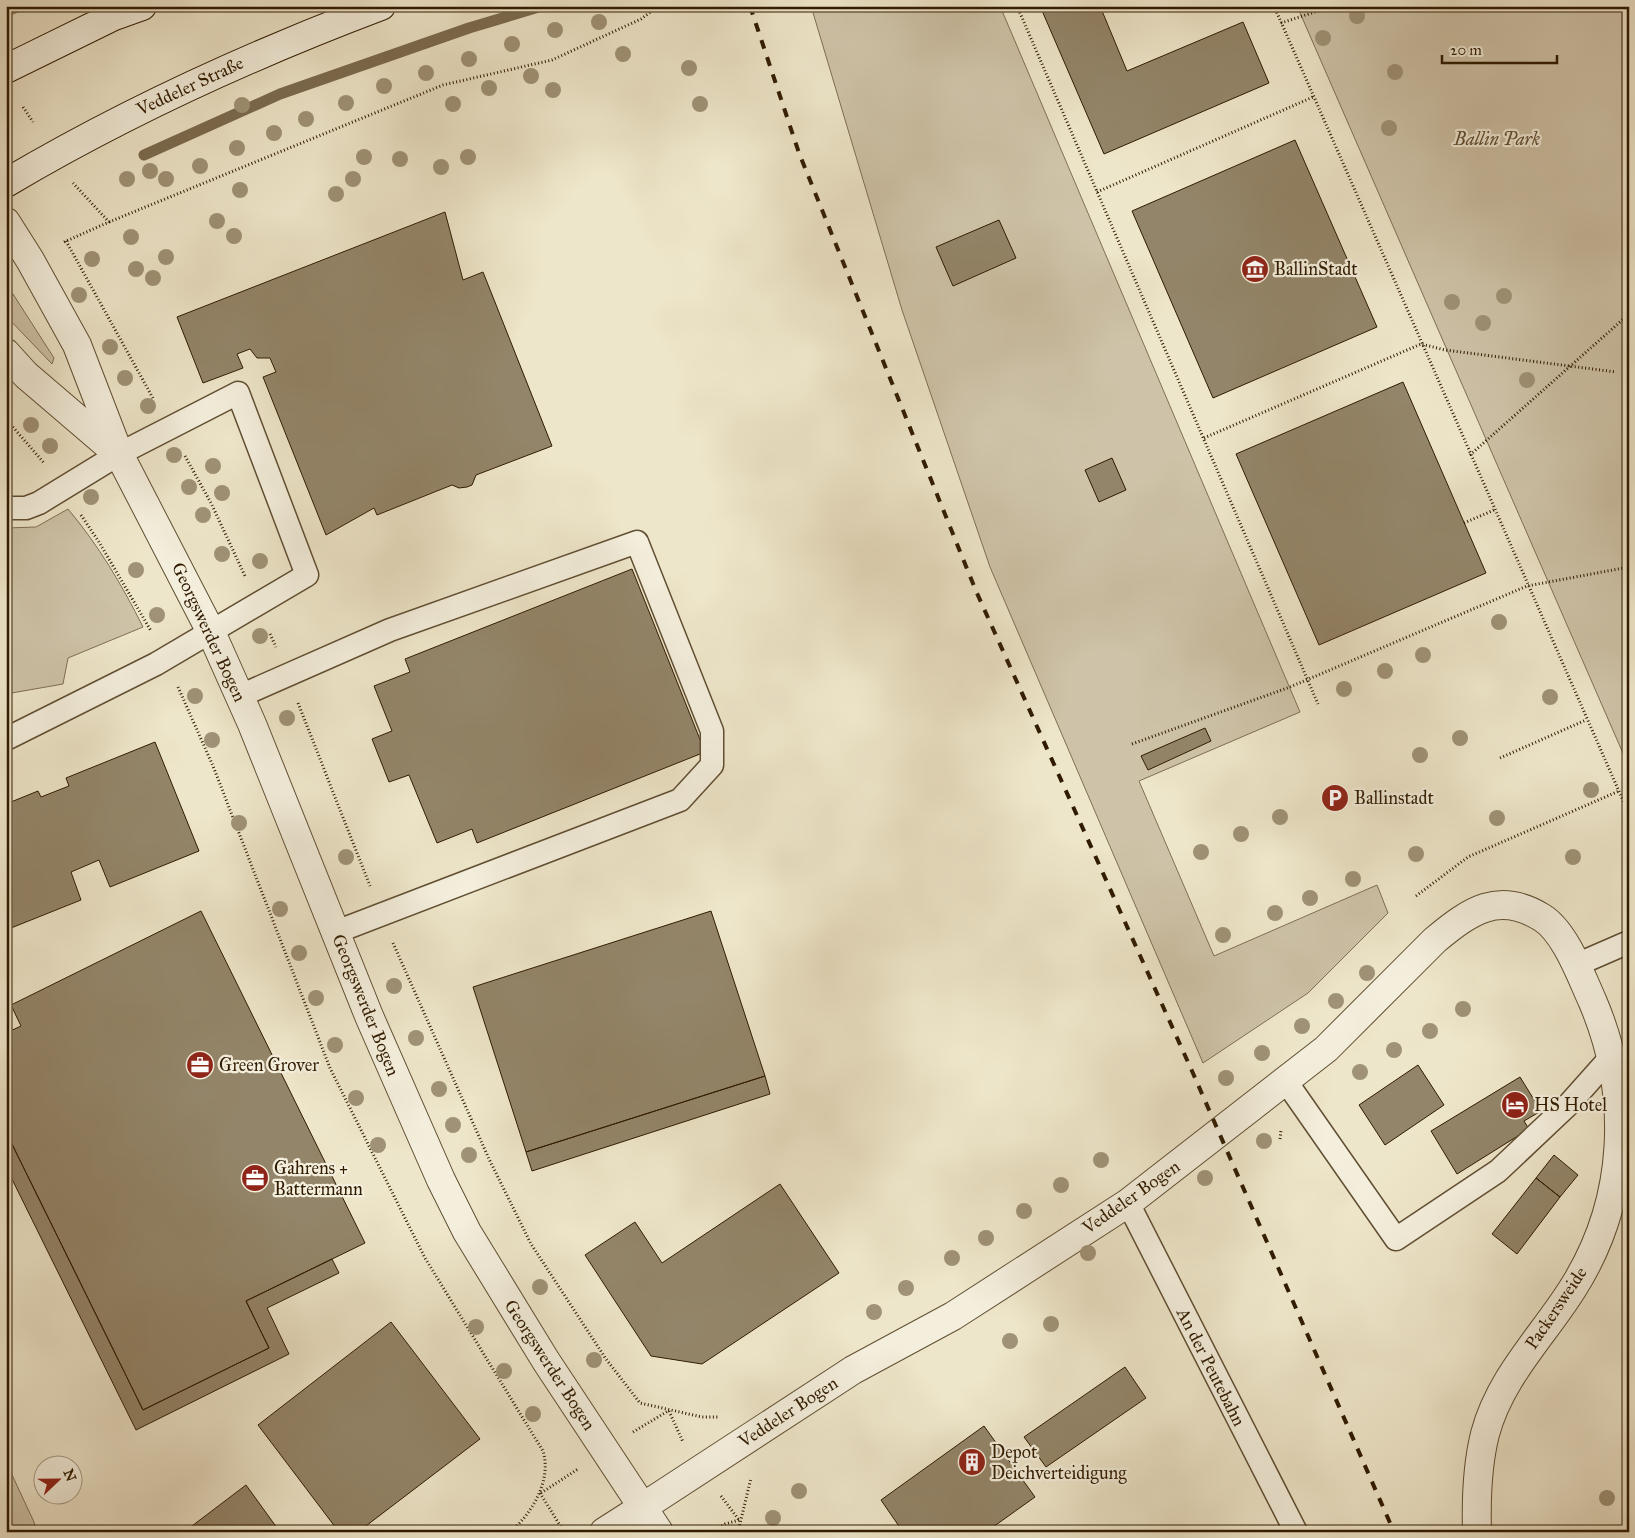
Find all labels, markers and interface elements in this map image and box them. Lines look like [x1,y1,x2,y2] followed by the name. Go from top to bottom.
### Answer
[1442,32,1558,64] scale bar
[1450,41,1482,59] text: 20 m
[132,52,247,121] street label: Veddeler Straße
[1453,128,1540,150] park label: Ballin Park
[1240,254,1270,284] museum icon: BallinStadt
[1274,258,1358,280] place label: BallinStadt
[166,559,251,706] street label: Georgswerder Bogen
[1320,783,1350,813] parking icon: Ballinstadt
[1354,787,1434,809] place label: Ballinstadt
[327,931,405,1080] street label: Georgswerder Bogen
[185,1050,215,1080] office icon: Green Grover
[219,1054,319,1076] place label: Green Grover
[1500,1090,1530,1120] hotel icon: HS Hotel
[1534,1094,1607,1116] place label: HS Hotel
[1077,1155,1185,1240] street label: Veddeler Bogen
[274,1157,363,1200] place label: Gahrens + Battermann
[240,1163,270,1193] office icon: Gahrens + Battermann
[1520,1263,1592,1353] street label: Packersweide
[499,1296,601,1435] street label: Georgswerder Bogen
[1171,1303,1250,1430] street label: An der Peutebahn
[733,1372,843,1454] street label: Veddeler Bogen
[991,1441,1127,1485] place label: Depot Deichverteidigung
[957,1447,987,1477] building icon: Depot Deichverteidigung
[32,1456,82,1506] north arrow
[59,1467,80,1484] text: N

